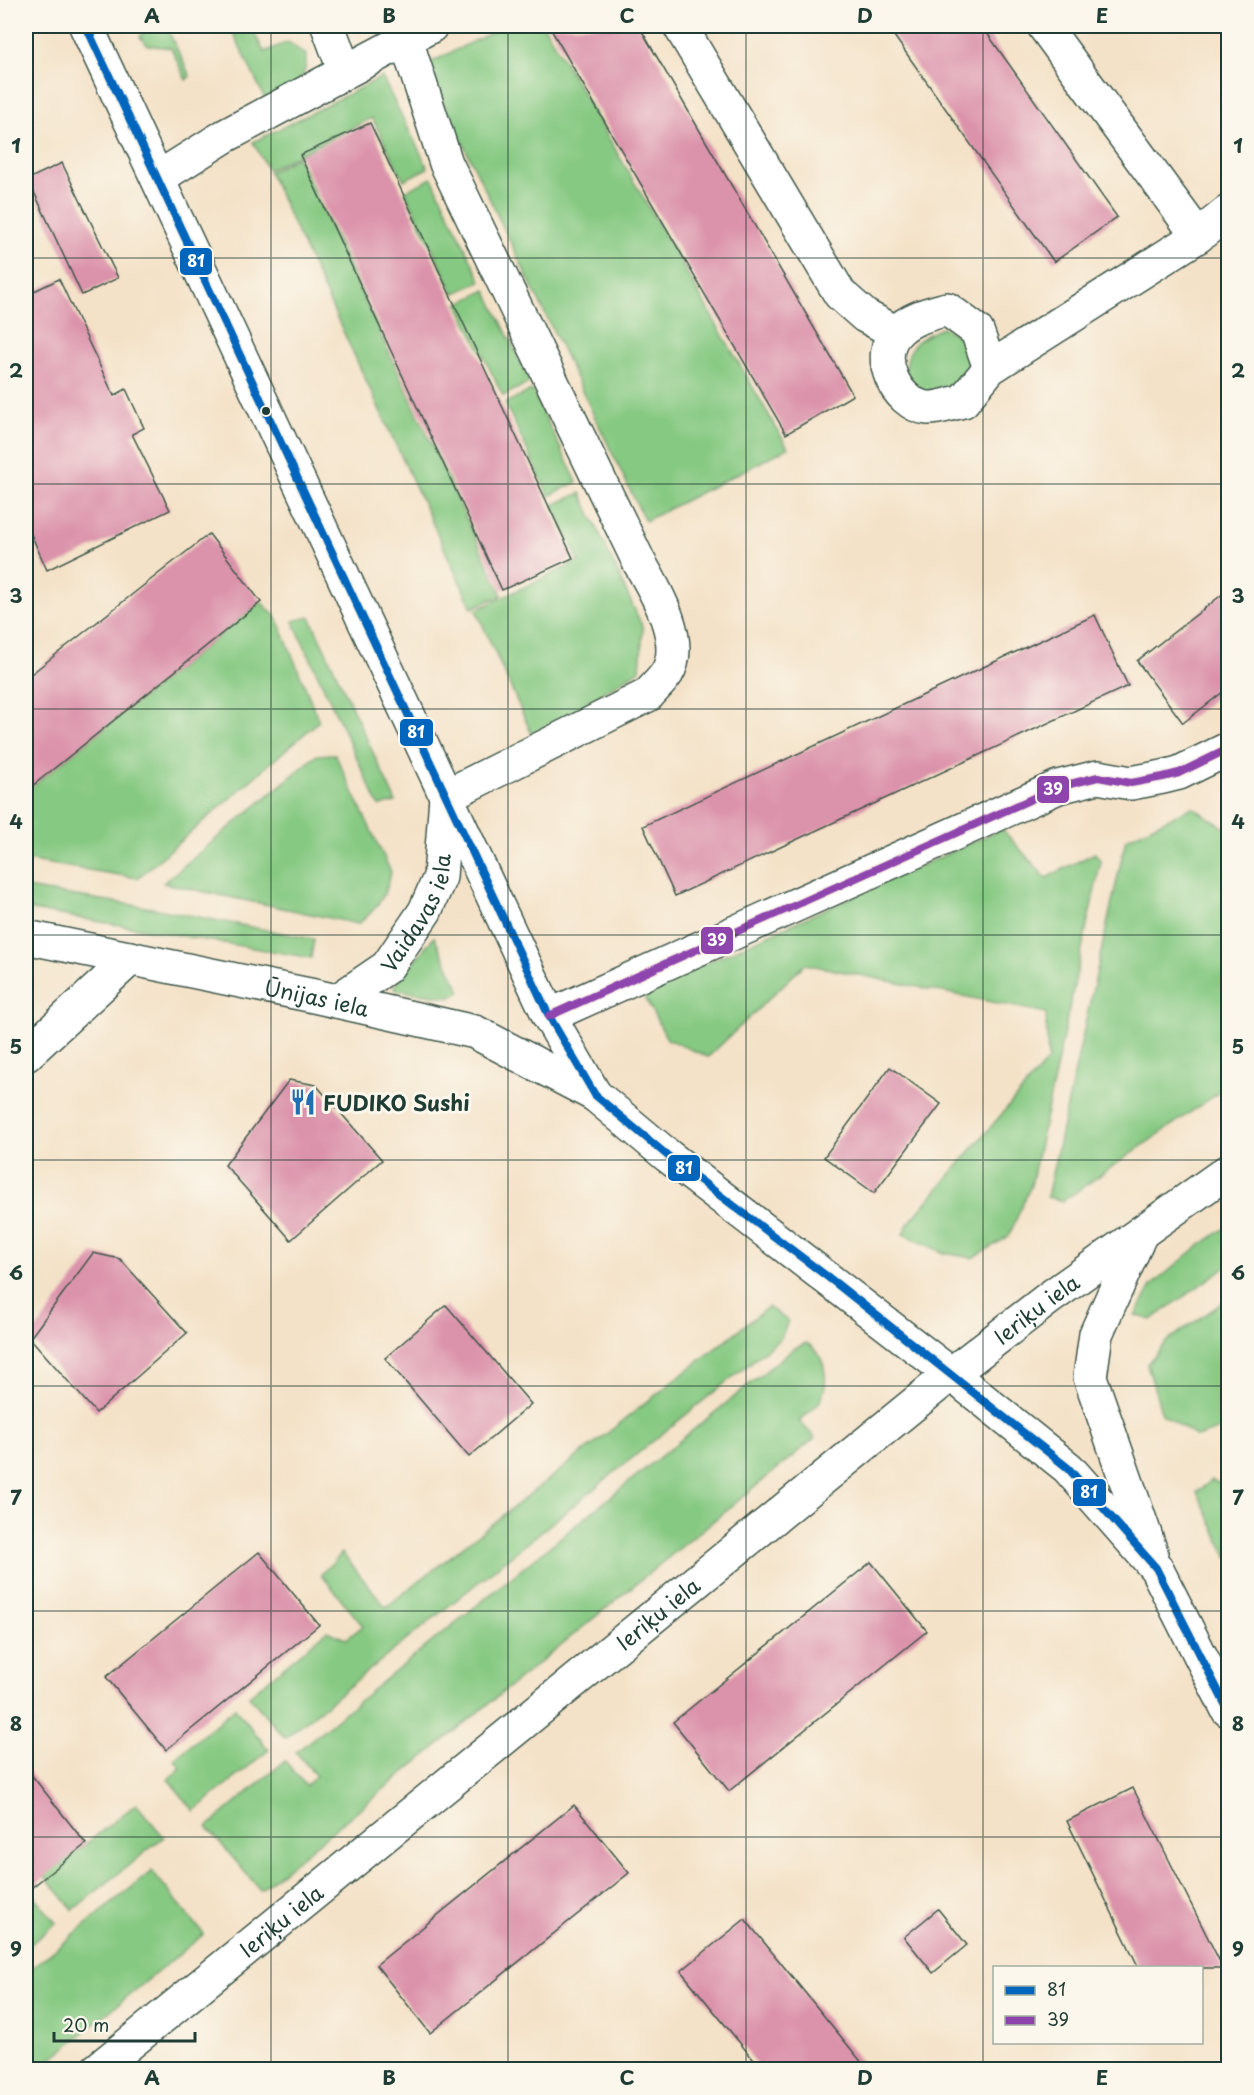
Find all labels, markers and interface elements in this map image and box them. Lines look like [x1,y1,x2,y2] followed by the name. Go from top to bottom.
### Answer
[144,0,160,30] text: A
[382,0,396,30] text: B
[619,0,635,30] text: C
[857,0,873,30] text: D
[1096,0,1108,30] text: E
[11,130,21,160] text: 1
[1233,130,1243,160] text: 1
[179,247,213,276] line badge: 81
[187,248,205,272] text: 81
[9,355,23,385] text: 2
[1231,355,1245,385] text: 2
[260,405,272,417] unlabelled marker
[9,580,23,610] text: 3
[1231,580,1245,610] text: 3
[399,718,434,747] line badge: 81
[407,719,425,743] text: 81
[1036,775,1070,804] line badge: 39
[1043,776,1063,800] text: 39
[9,806,23,836] text: 4
[1231,806,1245,836] text: 4
[372,853,458,978] street label: Vaidavas iela
[700,926,734,955] line badge: 39
[707,927,727,951] text: 39
[262,970,372,1024] street label: Ūnijas iela
[10,1031,22,1061] text: 5
[1232,1031,1244,1061] text: 5
[323,1086,470,1118] place label: FUDIKO Sushi
[288,1087,318,1117] restaurant icon: FUDIKO Sushi
[667,1154,701,1182] line badge: 81
[675,1155,693,1179] text: 81
[9,1257,23,1287] text: 6
[1231,1257,1245,1287] text: 6
[986,1266,1085,1352] street label: Ieriķu iela
[1072,1478,1107,1507] line badge: 81
[1080,1479,1098,1503] text: 81
[10,1482,22,1512] text: 7
[1232,1482,1244,1512] text: 7
[609,1569,706,1657] street label: Ieriķu iela
[10,1708,22,1738] text: 8
[1232,1708,1244,1738] text: 8
[232,1876,330,1964] street label: Ieriķu iela
[10,1933,22,1963] text: 9
[1232,1933,1244,1963] text: 9
[993,1966,1203,2044] legend
[1047,1975,1066,2002] text: 81
[54,2005,195,2043] scale bar
[1047,2005,1069,2032] text: 39
[63,2011,109,2038] text: 20 m
[144,2062,160,2092] text: A
[382,2062,396,2092] text: B
[619,2062,635,2092] text: C
[857,2062,873,2092] text: D
[1096,2062,1108,2092] text: E

